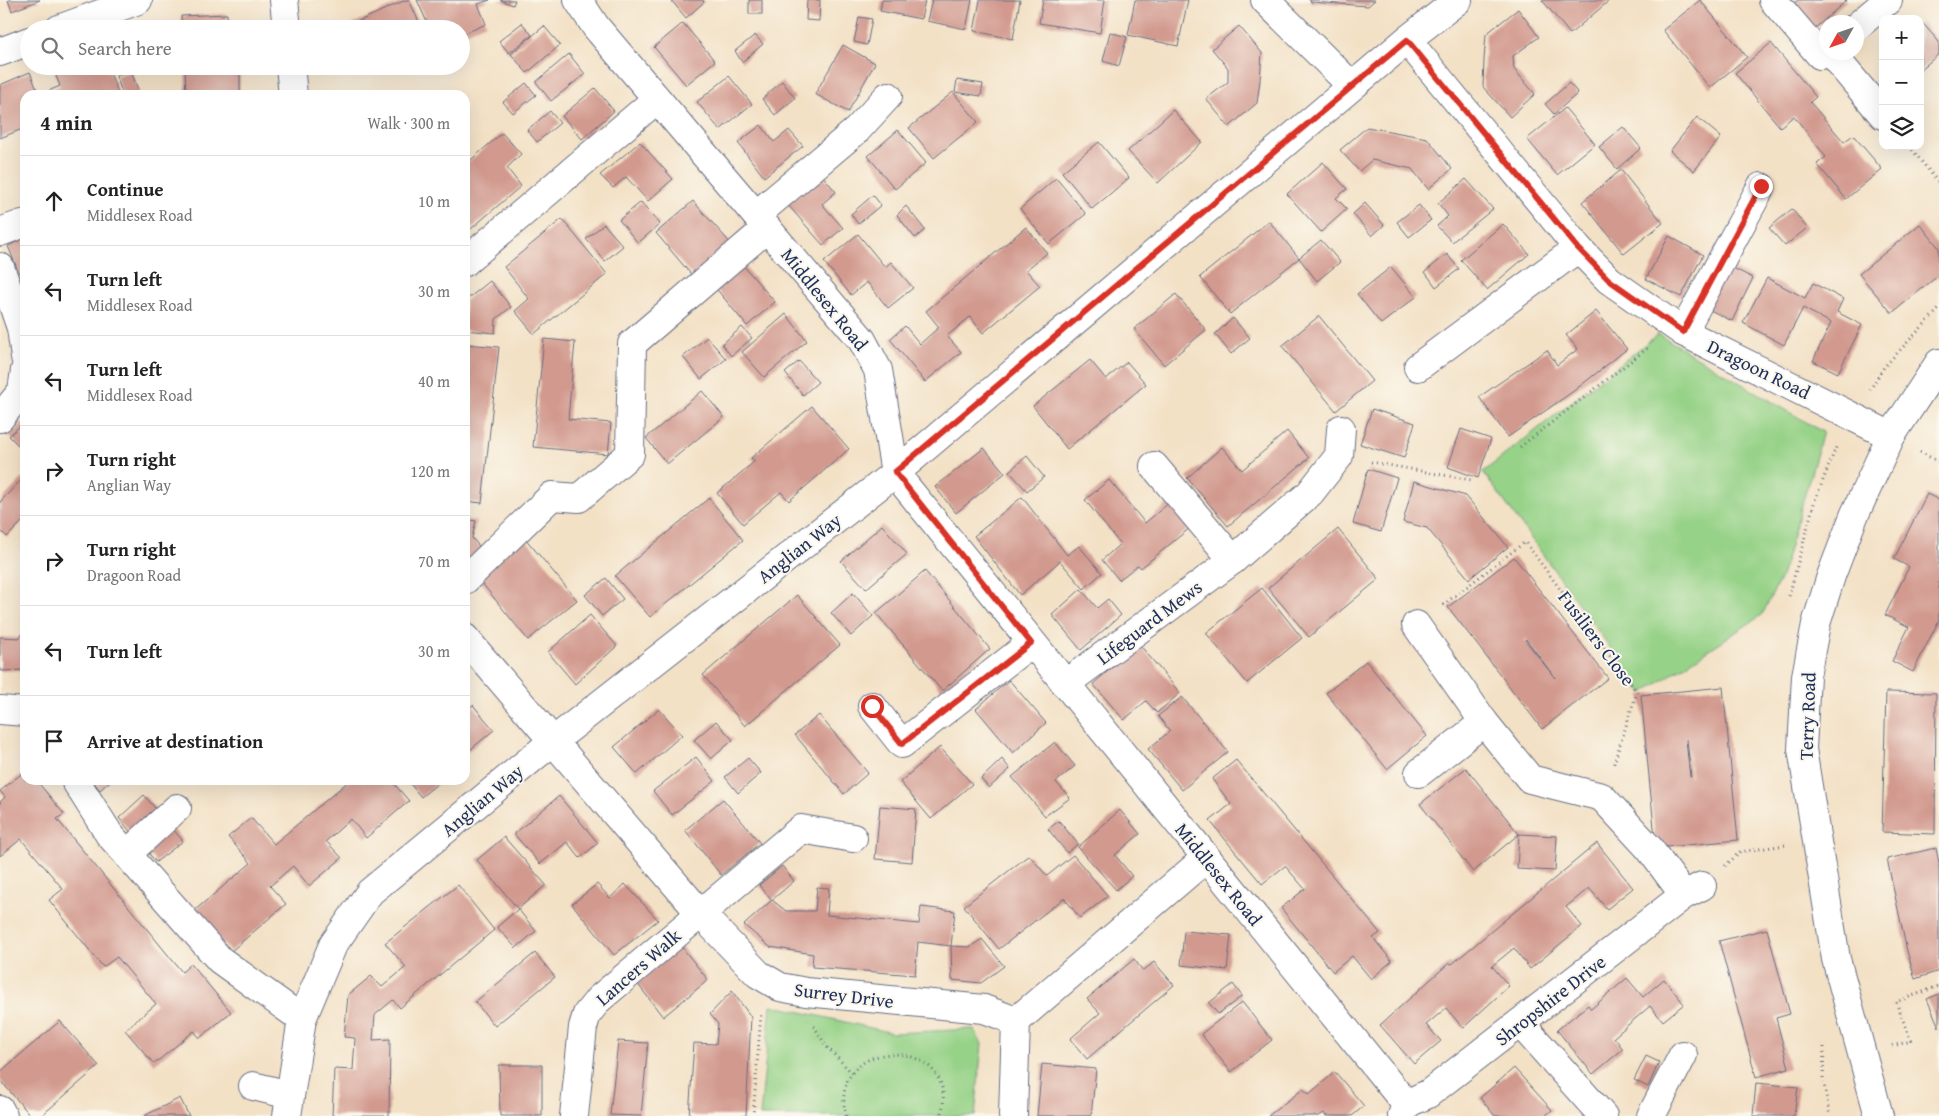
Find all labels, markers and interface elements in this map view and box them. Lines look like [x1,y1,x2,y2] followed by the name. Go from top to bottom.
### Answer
[1819,15,1864,60] north arrow
[1879,15,1924,150] map controls
[1879,15,1924,60] button: +
[20,20,470,75] search box
[38,34,66,62] icon: search
[78,34,172,62] text: Search here
[1879,60,1924,105] button: −
[1879,105,1924,150] button: layers
[40,107,92,138] text: 4 min
[367,111,450,135] text: Walk · 300 m
[87,175,164,203] text: Continue
[1750,175,1773,198] route end
[40,187,68,215] icon: ahead
[418,189,450,213] text: 10 m
[87,203,192,227] text: Middlesex Road
[775,242,876,357] street label: Middlesex Road
[87,265,162,293] text: Turn left
[40,277,68,305] icon: left
[418,279,450,303] text: 30 m
[87,293,192,317] text: Middlesex Road
[1703,332,1816,406] street label: Dragoon Road
[87,355,162,383] text: Turn left
[40,367,68,395] icon: left
[418,369,450,393] text: 40 m
[87,383,192,407] text: Middlesex Road
[87,445,176,473] text: Turn right
[40,457,68,485] icon: right
[410,459,450,483] text: 120 m
[87,473,171,497] text: Anglian Way
[751,506,847,590] street label: Anglian Way
[87,535,176,563] text: Turn right
[40,547,68,575] icon: right
[418,549,450,573] text: 70 m
[87,563,181,587] text: Dragoon Road
[1090,573,1208,671] street label: Lifeguard Mews
[1552,584,1642,692] street label: Fusiliers Close
[40,637,68,665] icon: left
[87,637,162,665] text: Turn left
[418,639,450,663] text: 30 m
[1791,671,1823,760] street label: Terry Road
[861,695,884,718] route start
[40,727,68,755] icon: arrive
[87,727,263,755] text: Arrive at destination
[435,757,530,843] street label: Anglian Way
[1169,817,1270,932] street label: Middlesex Road
[589,922,687,1012] street label: Lancers Walk
[1488,948,1612,1052] street label: Shropshire Drive
[793,975,895,1015] street label: Surrey Drive

